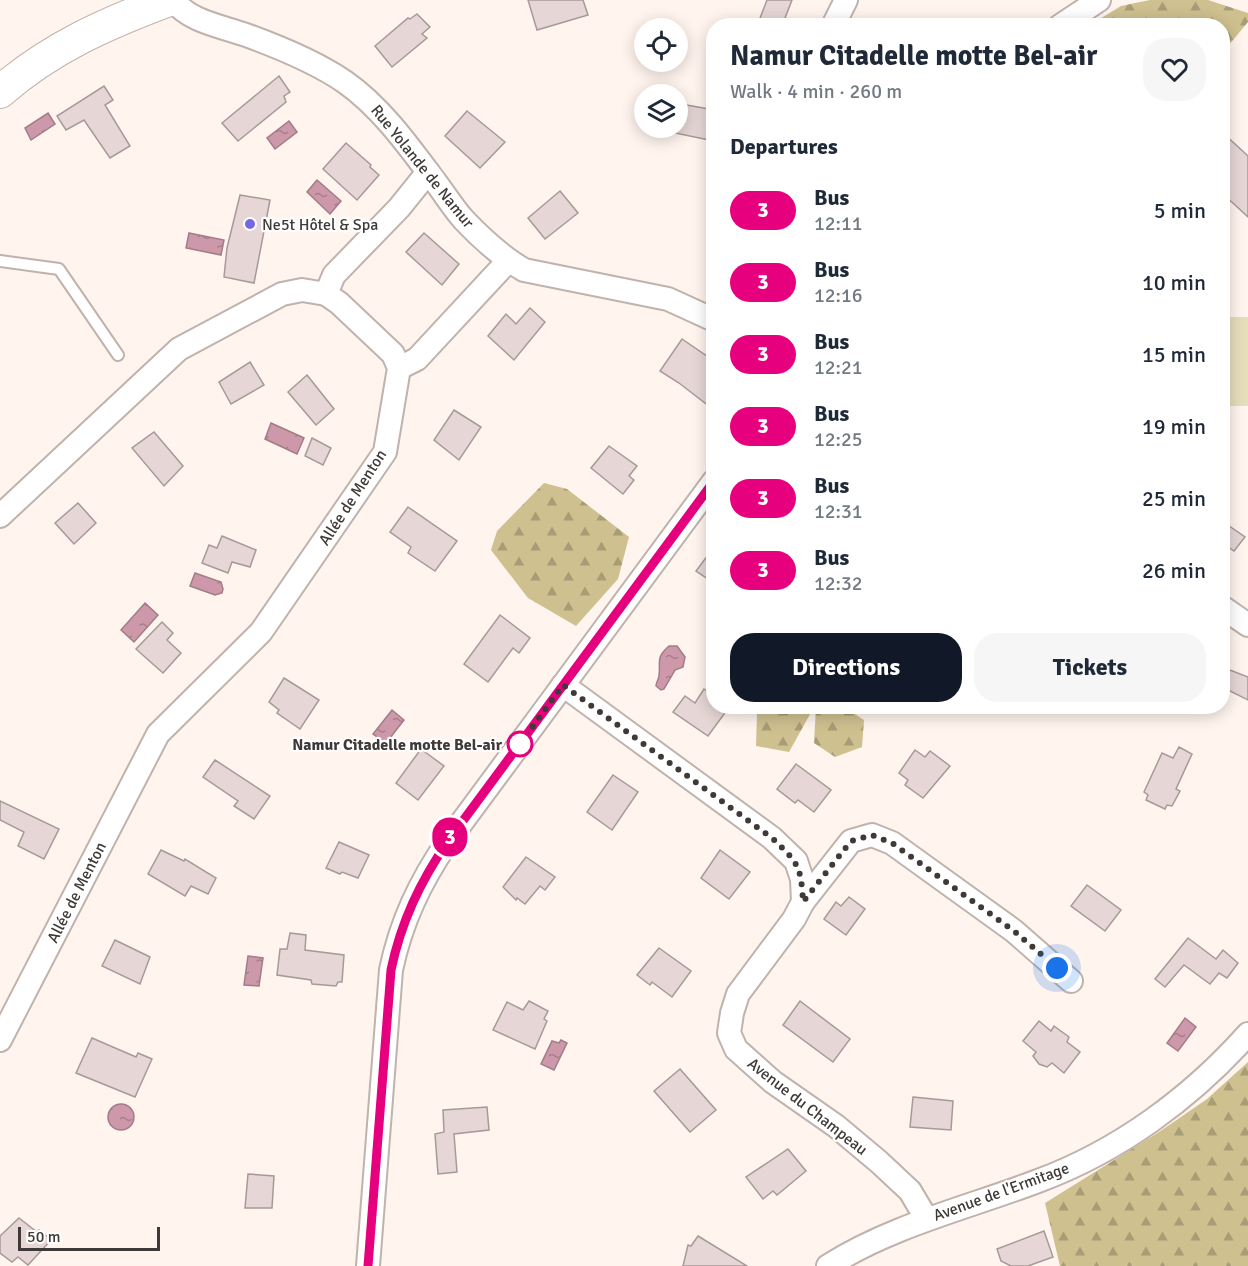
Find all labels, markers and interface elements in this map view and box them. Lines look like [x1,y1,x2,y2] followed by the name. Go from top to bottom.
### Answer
[634,18,688,138] map controls
[634,18,688,72] button: locate
[1143,38,1206,101] button: heart
[730,39,1097,73] text: Namur Citadelle motte Bel-air
[730,79,902,104] text: Walk · 4 min · 260 m
[634,84,688,138] button: layers
[366,101,478,232] street label: Rue Yolande de Namur
[730,133,838,160] text: Departures
[814,184,849,211] text: Bus
[757,197,769,223] text: 3
[1154,197,1206,224] text: 5 min
[814,211,863,236] text: 12:11
[262,215,378,235] place label: Ne5t Hôtel & Spa
[243,217,257,231] marker: Ne5t Hôtel & Spa
[814,256,849,283] text: Bus
[757,269,769,295] text: 3
[1142,269,1206,296] text: 10 min
[814,283,863,308] text: 12:16
[814,328,849,355] text: Bus
[757,341,769,367] text: 3
[1142,341,1206,368] text: 15 min
[814,355,863,380] text: 12:21
[814,400,849,427] text: Bus
[757,413,769,439] text: 3
[1142,413,1206,440] text: 19 min
[814,427,863,452] text: 12:25
[314,446,391,549] street label: Allée de Menton
[814,472,849,499] text: Bus
[757,485,769,511] text: 3
[1142,485,1206,512] text: 25 min
[814,499,863,524] text: 12:31
[814,544,849,571] text: Bus
[757,557,769,583] text: 3
[1142,557,1206,584] text: 26 min
[814,571,863,596] text: 12:32
[730,633,962,702] button: Directions
[974,633,1206,702] button: Tickets
[507,731,533,757] marker: Namur Citadelle motte Bel-air
[292,735,503,755] place label: Namur Citadelle motte Bel-air
[430,818,470,856] line badge: 3
[444,824,456,850] text: 3
[43,839,111,946] street label: Allée de Menton
[1042,953,1072,983] your location
[743,1054,871,1160] street label: Avenue du Champeau
[931,1158,1072,1226] street label: Avenue de l'Ermitage
[18,1224,160,1252] scale bar
[27,1227,61,1247] text: 50 m

